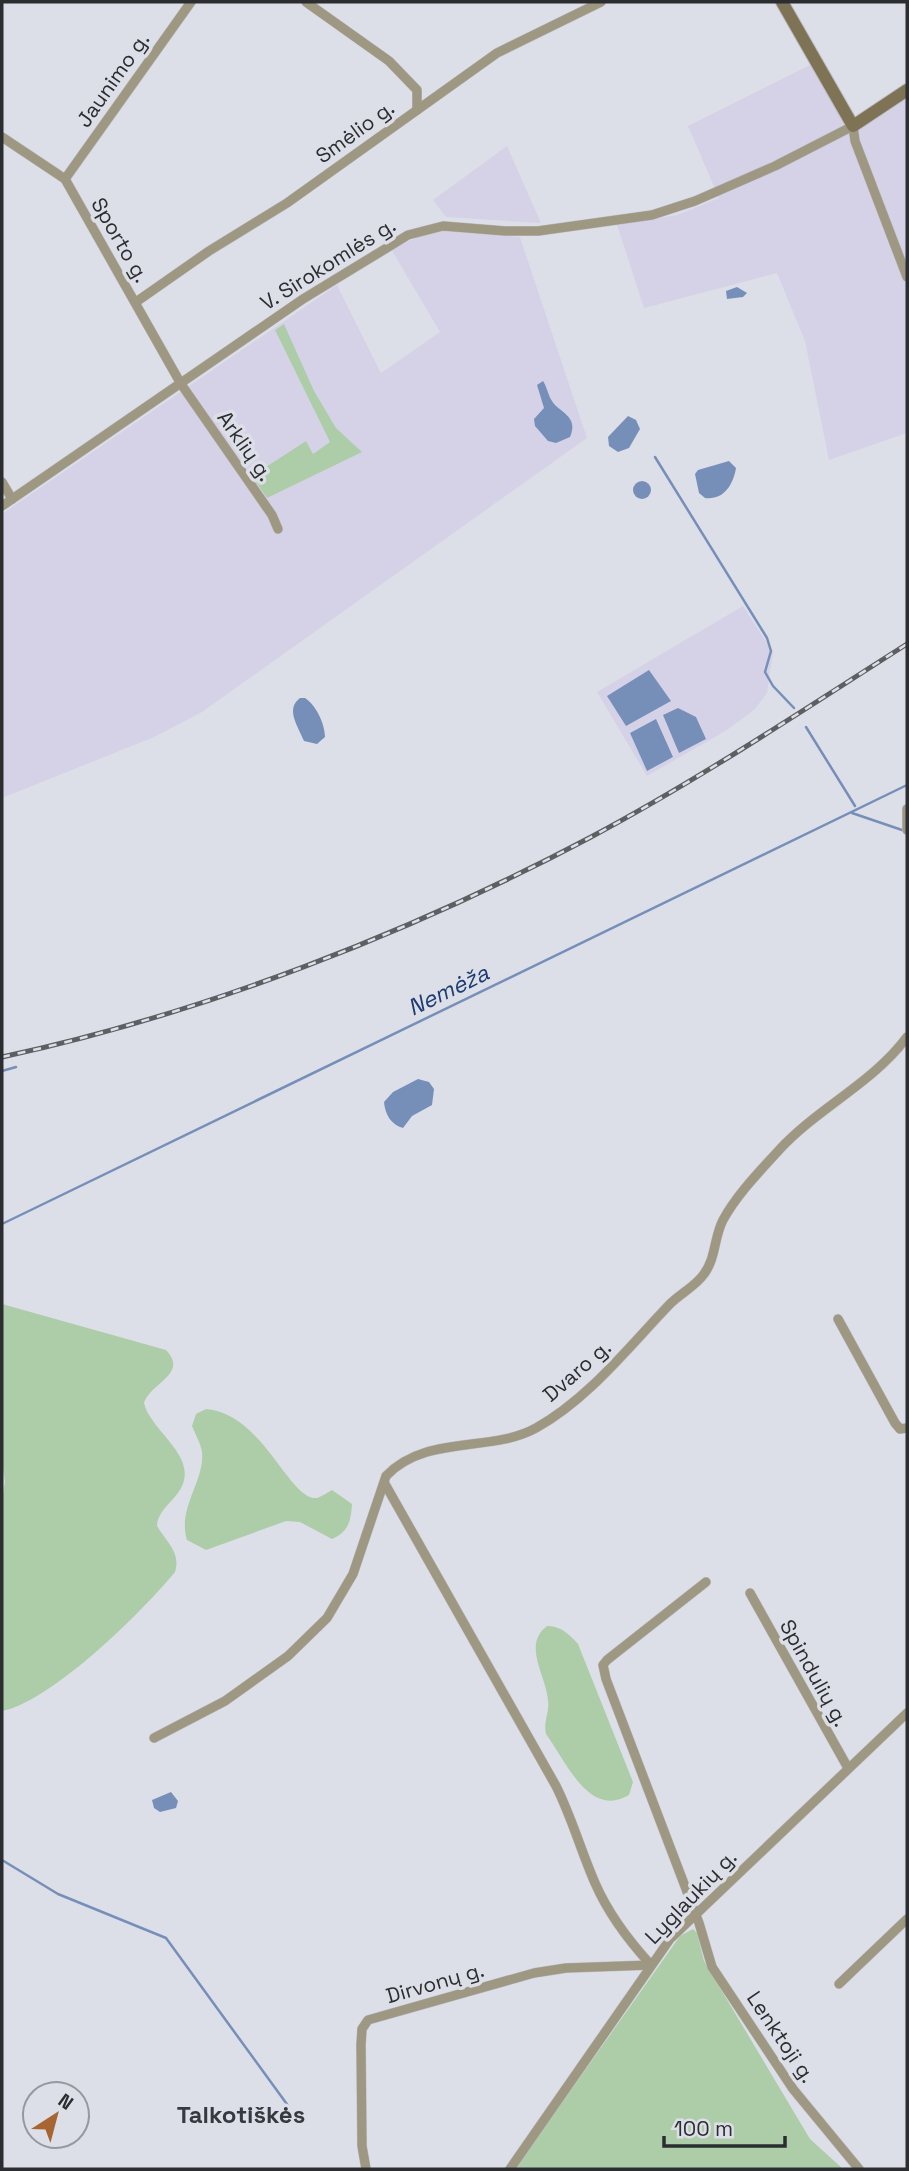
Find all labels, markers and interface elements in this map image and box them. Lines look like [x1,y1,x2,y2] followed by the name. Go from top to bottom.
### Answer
[70,27,155,132] street label: Jaunimo g.
[310,94,399,169] street label: Smėlio g.
[85,192,156,287] street label: Sporto g.
[255,211,400,316] street label: V. Sirokomlės g.
[211,405,279,486] street label: Arklių g.
[402,957,494,1023] water label: Nemėža
[537,1334,616,1408] street label: Dvaro g.
[774,1615,855,1731] street label: Spindulių g.
[639,1844,742,1950] street label: Lyglaukių g.
[383,1956,487,2009] street label: Dirvonų g.
[741,1986,822,2088] street label: Lenktoji g.
[21,2080,91,2150] north arrow
[53,2088,78,2116] text: N
[177,2099,305,2130] district label: Talkotiškės
[664,2104,785,2148] scale bar
[674,2115,733,2142] text: 100 m

